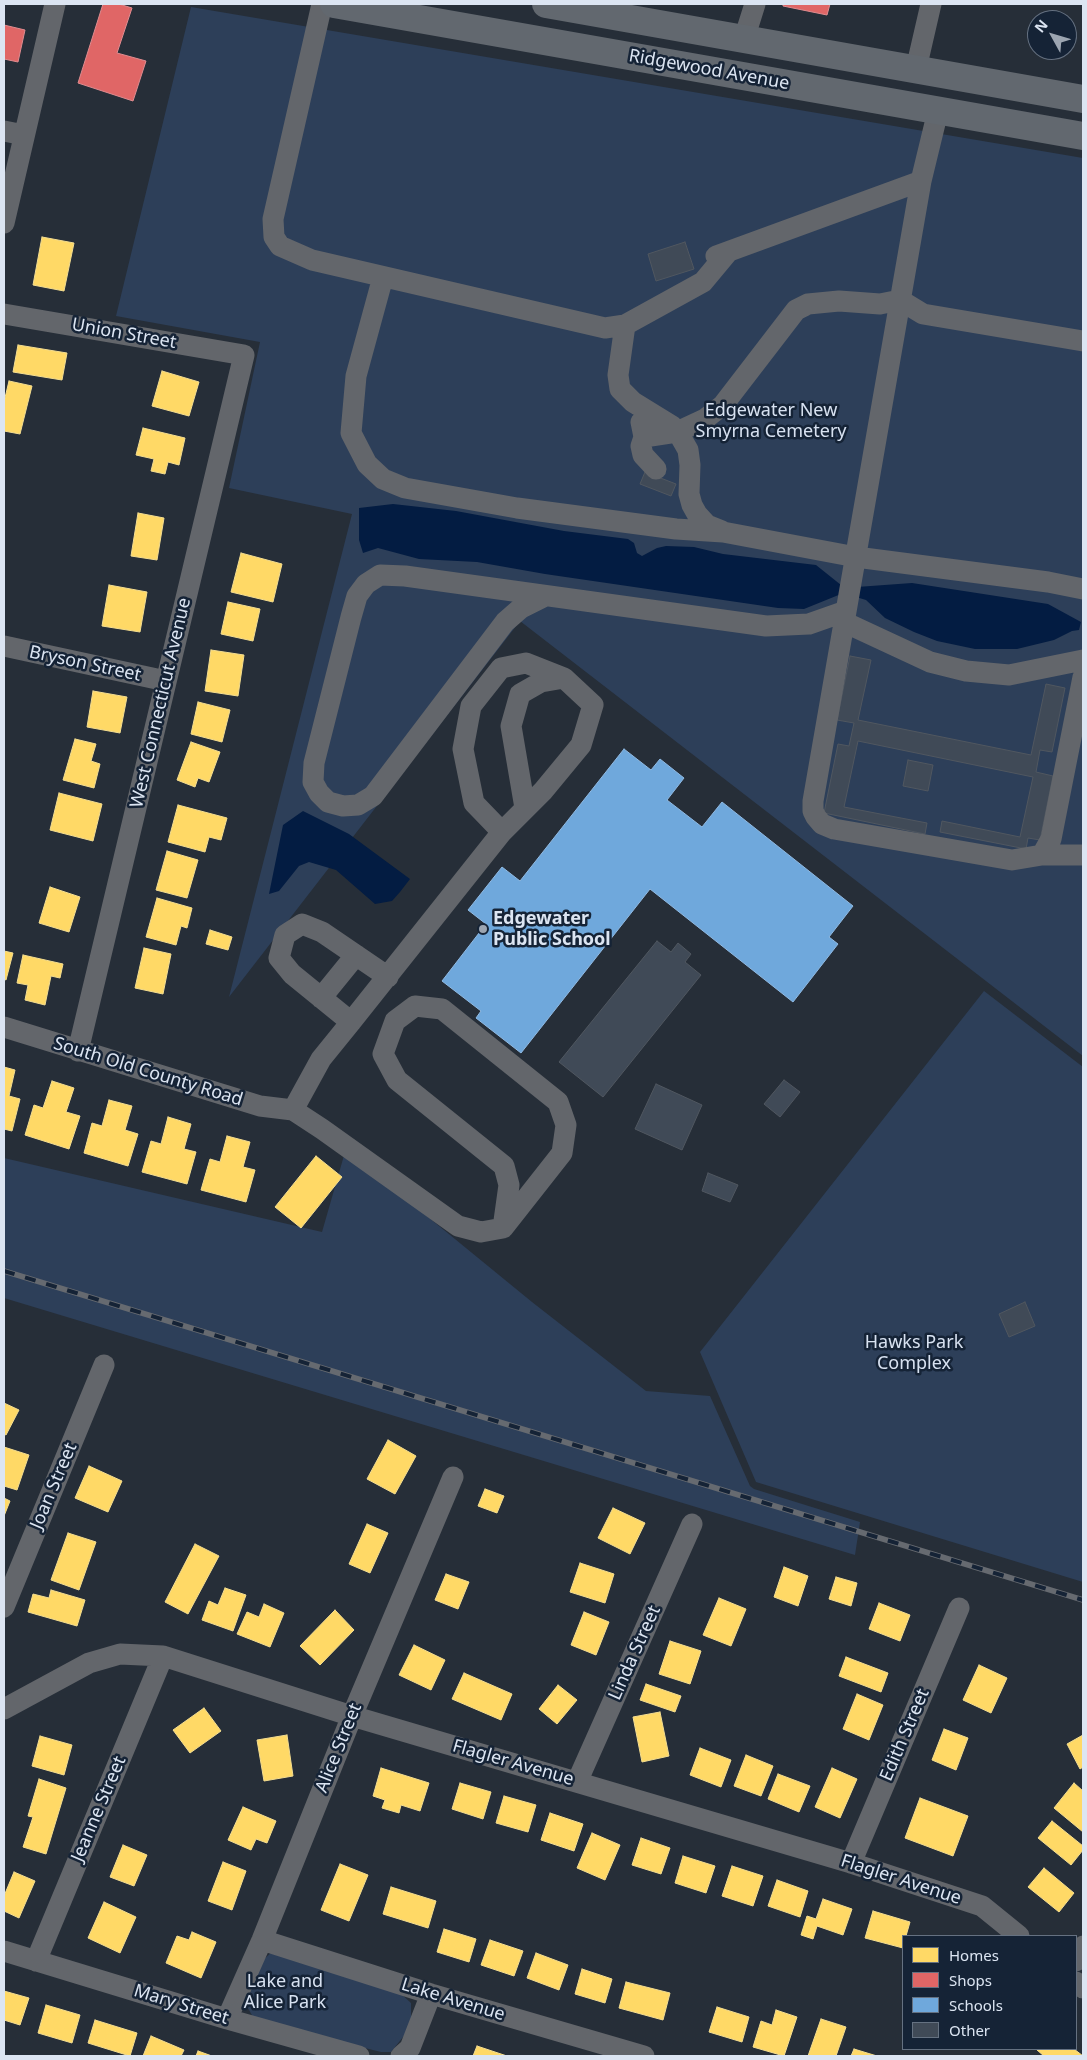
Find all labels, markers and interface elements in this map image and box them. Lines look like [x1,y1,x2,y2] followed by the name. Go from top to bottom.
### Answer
[1027,10,1077,60] north arrow
[1030,15,1052,36] text: N
[627,45,791,95] street label: Ridgewood Avenue
[70,314,178,354] street label: Union Street
[695,400,847,442] park label: Edgewater New Smyrna Cemetery
[126,596,196,810] street label: West Connecticut Avenue
[27,642,143,686] street label: Bryson Street
[493,908,611,951] place label: Edgewater Public School
[477,923,489,935] marker: Edgewater Public School
[51,1033,245,1111] street label: South Old County Road
[865,1332,963,1375] park label: Hawks Park Complex
[26,1439,82,1533] street label: Joan Street
[605,1602,665,1704] street label: Linda Street
[876,1686,934,1784] street label: Edith Street
[311,1700,367,1796] street label: Alice Street
[450,1735,576,1791] street label: Flagler Avenue
[67,1753,131,1865] street label: Jeanne Street
[838,1850,964,1910] street label: Flagler Avenue
[902,1935,1077,2050] legend
[949,1945,999,1965] text: Homes
[949,1970,992,1990] text: Shops
[244,1971,326,2014] park label: Lake and Alice Park
[399,1974,507,2026] street label: Lake Avenue
[131,1980,231,2030] street label: Mary Street
[949,1995,1003,2015] text: Schools
[949,2020,990,2040] text: Other

